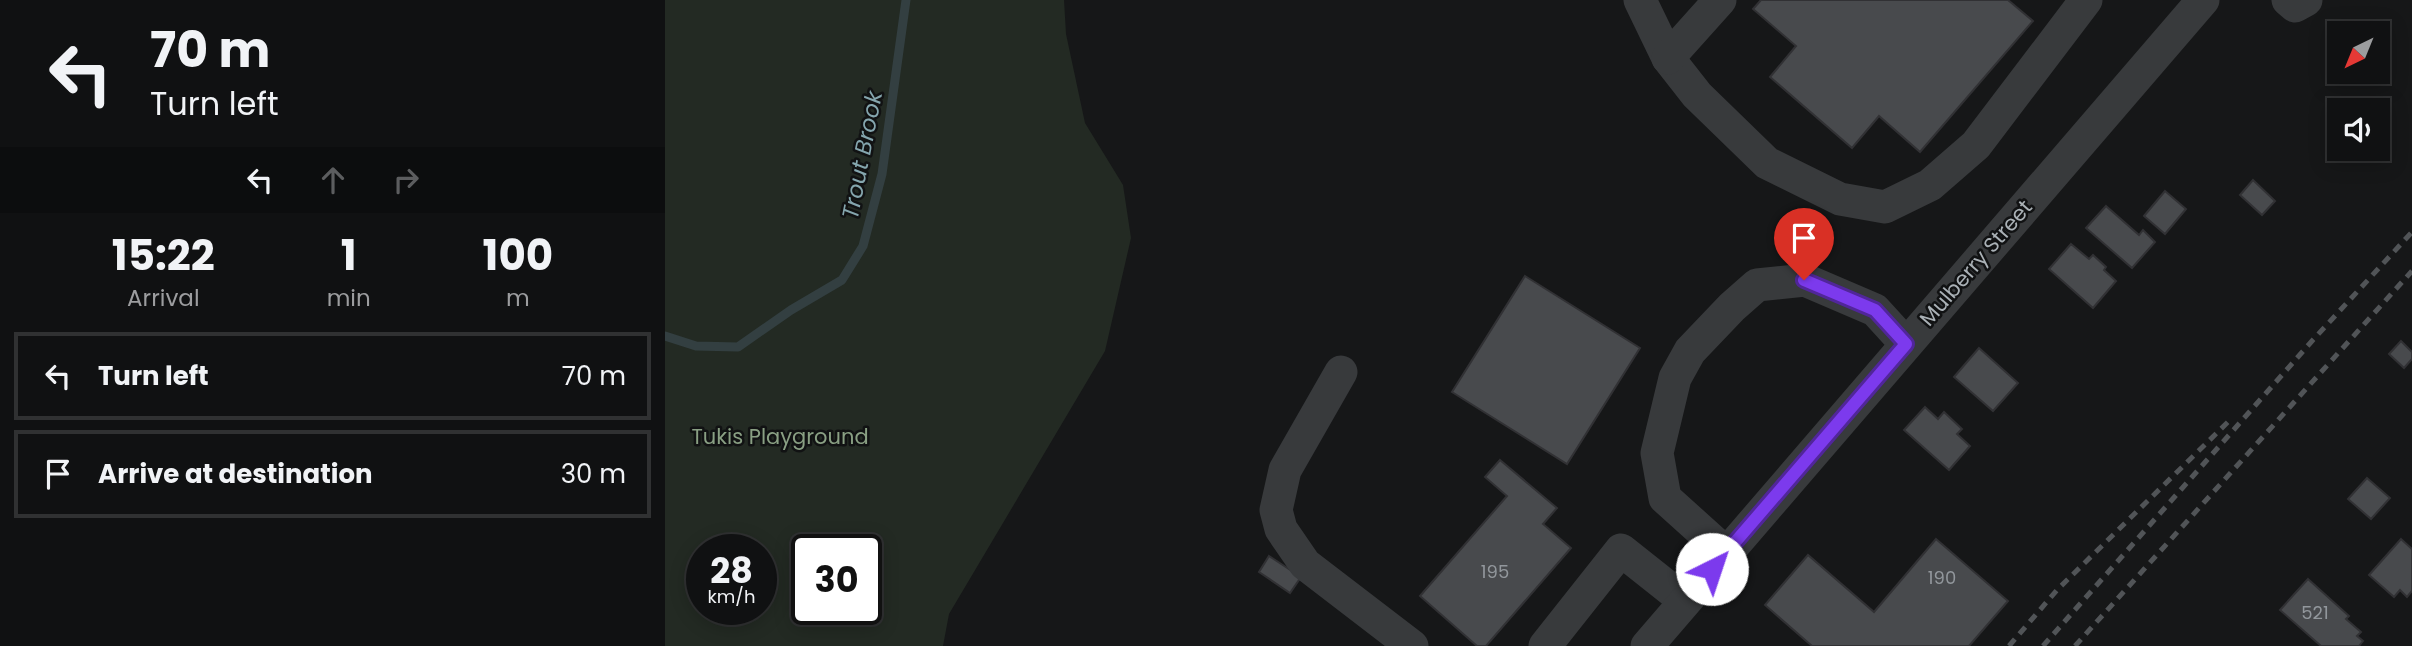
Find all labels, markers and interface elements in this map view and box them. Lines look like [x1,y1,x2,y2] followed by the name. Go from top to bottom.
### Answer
[150,16,270,84] text: 70 m
[2327,21,2391,84] north arrow
[2327,21,2390,161] map controls
[35,28,126,119] icon: left
[150,81,279,126] text: Turn left
[834,87,890,222] water label: Trout Brook
[2327,98,2390,161] button: sound
[241,161,279,199] icon: left
[314,161,352,199] icon: ahead
[387,161,425,199] icon: right
[1913,193,2039,332] street label: Mulberry Street
[1774,208,1834,280] pin
[1785,219,1823,257] icon: arrive
[112,226,215,285] text: 15:22
[341,226,357,285] text: 1
[483,226,553,285] text: 100
[127,282,200,314] text: Arrival
[327,282,371,314] text: min
[506,282,530,314] text: m
[39,357,77,395] icon: left
[98,358,209,394] text: Turn left
[562,358,626,394] text: 70 m
[691,422,869,451] park label: Tukis Playground
[39,455,77,493] icon: arrive
[98,456,373,492] text: Arrive at destination
[561,456,626,492] text: 30 m
[1675,532,1749,606] position arrow
[791,534,882,625] speed limit sign: 30
[710,546,753,595] text: 28
[1481,559,1509,584] house number: 195
[1928,565,1956,590] house number: 190
[708,584,755,609] text: km/h
[2301,600,2329,625] house number: 521

